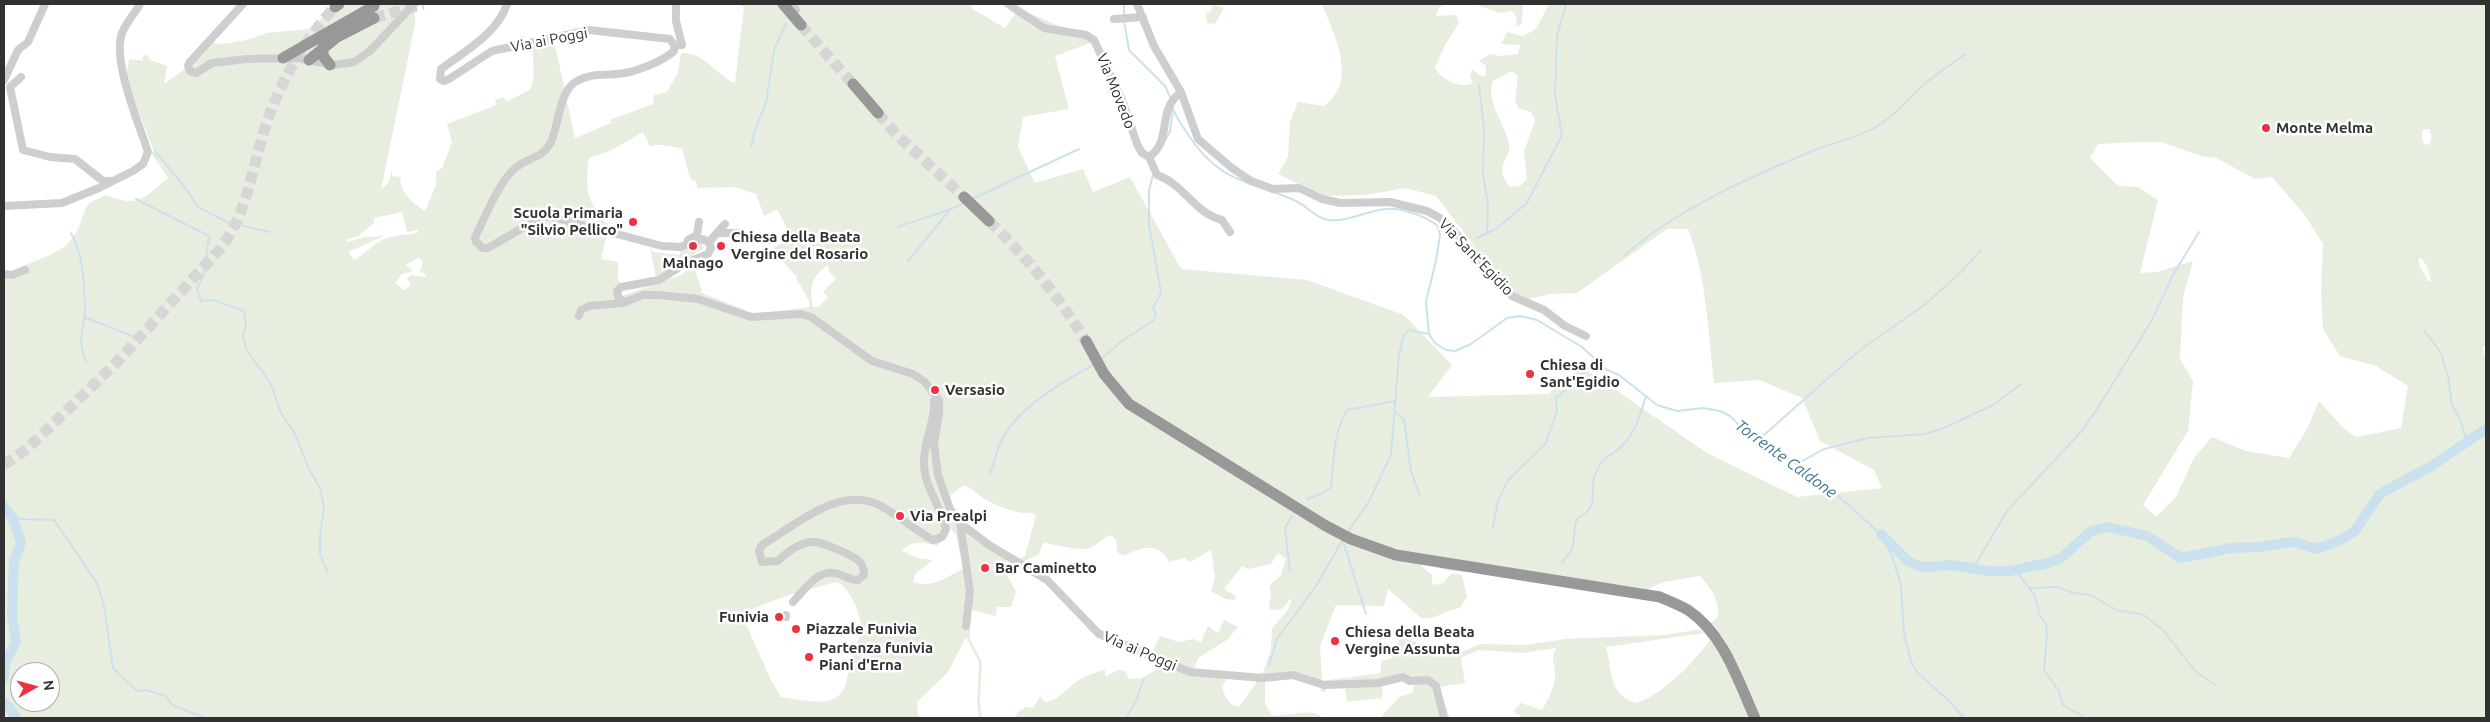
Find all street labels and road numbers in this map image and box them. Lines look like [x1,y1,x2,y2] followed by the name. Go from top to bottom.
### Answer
[509,24,589,56] street label: Via ai Poggi
[1093,51,1139,131] street label: Via Movedo
[1435,215,1517,299] street label: Via Sant'Egidio
[1101,627,1179,675] street label: Via ai Poggi

